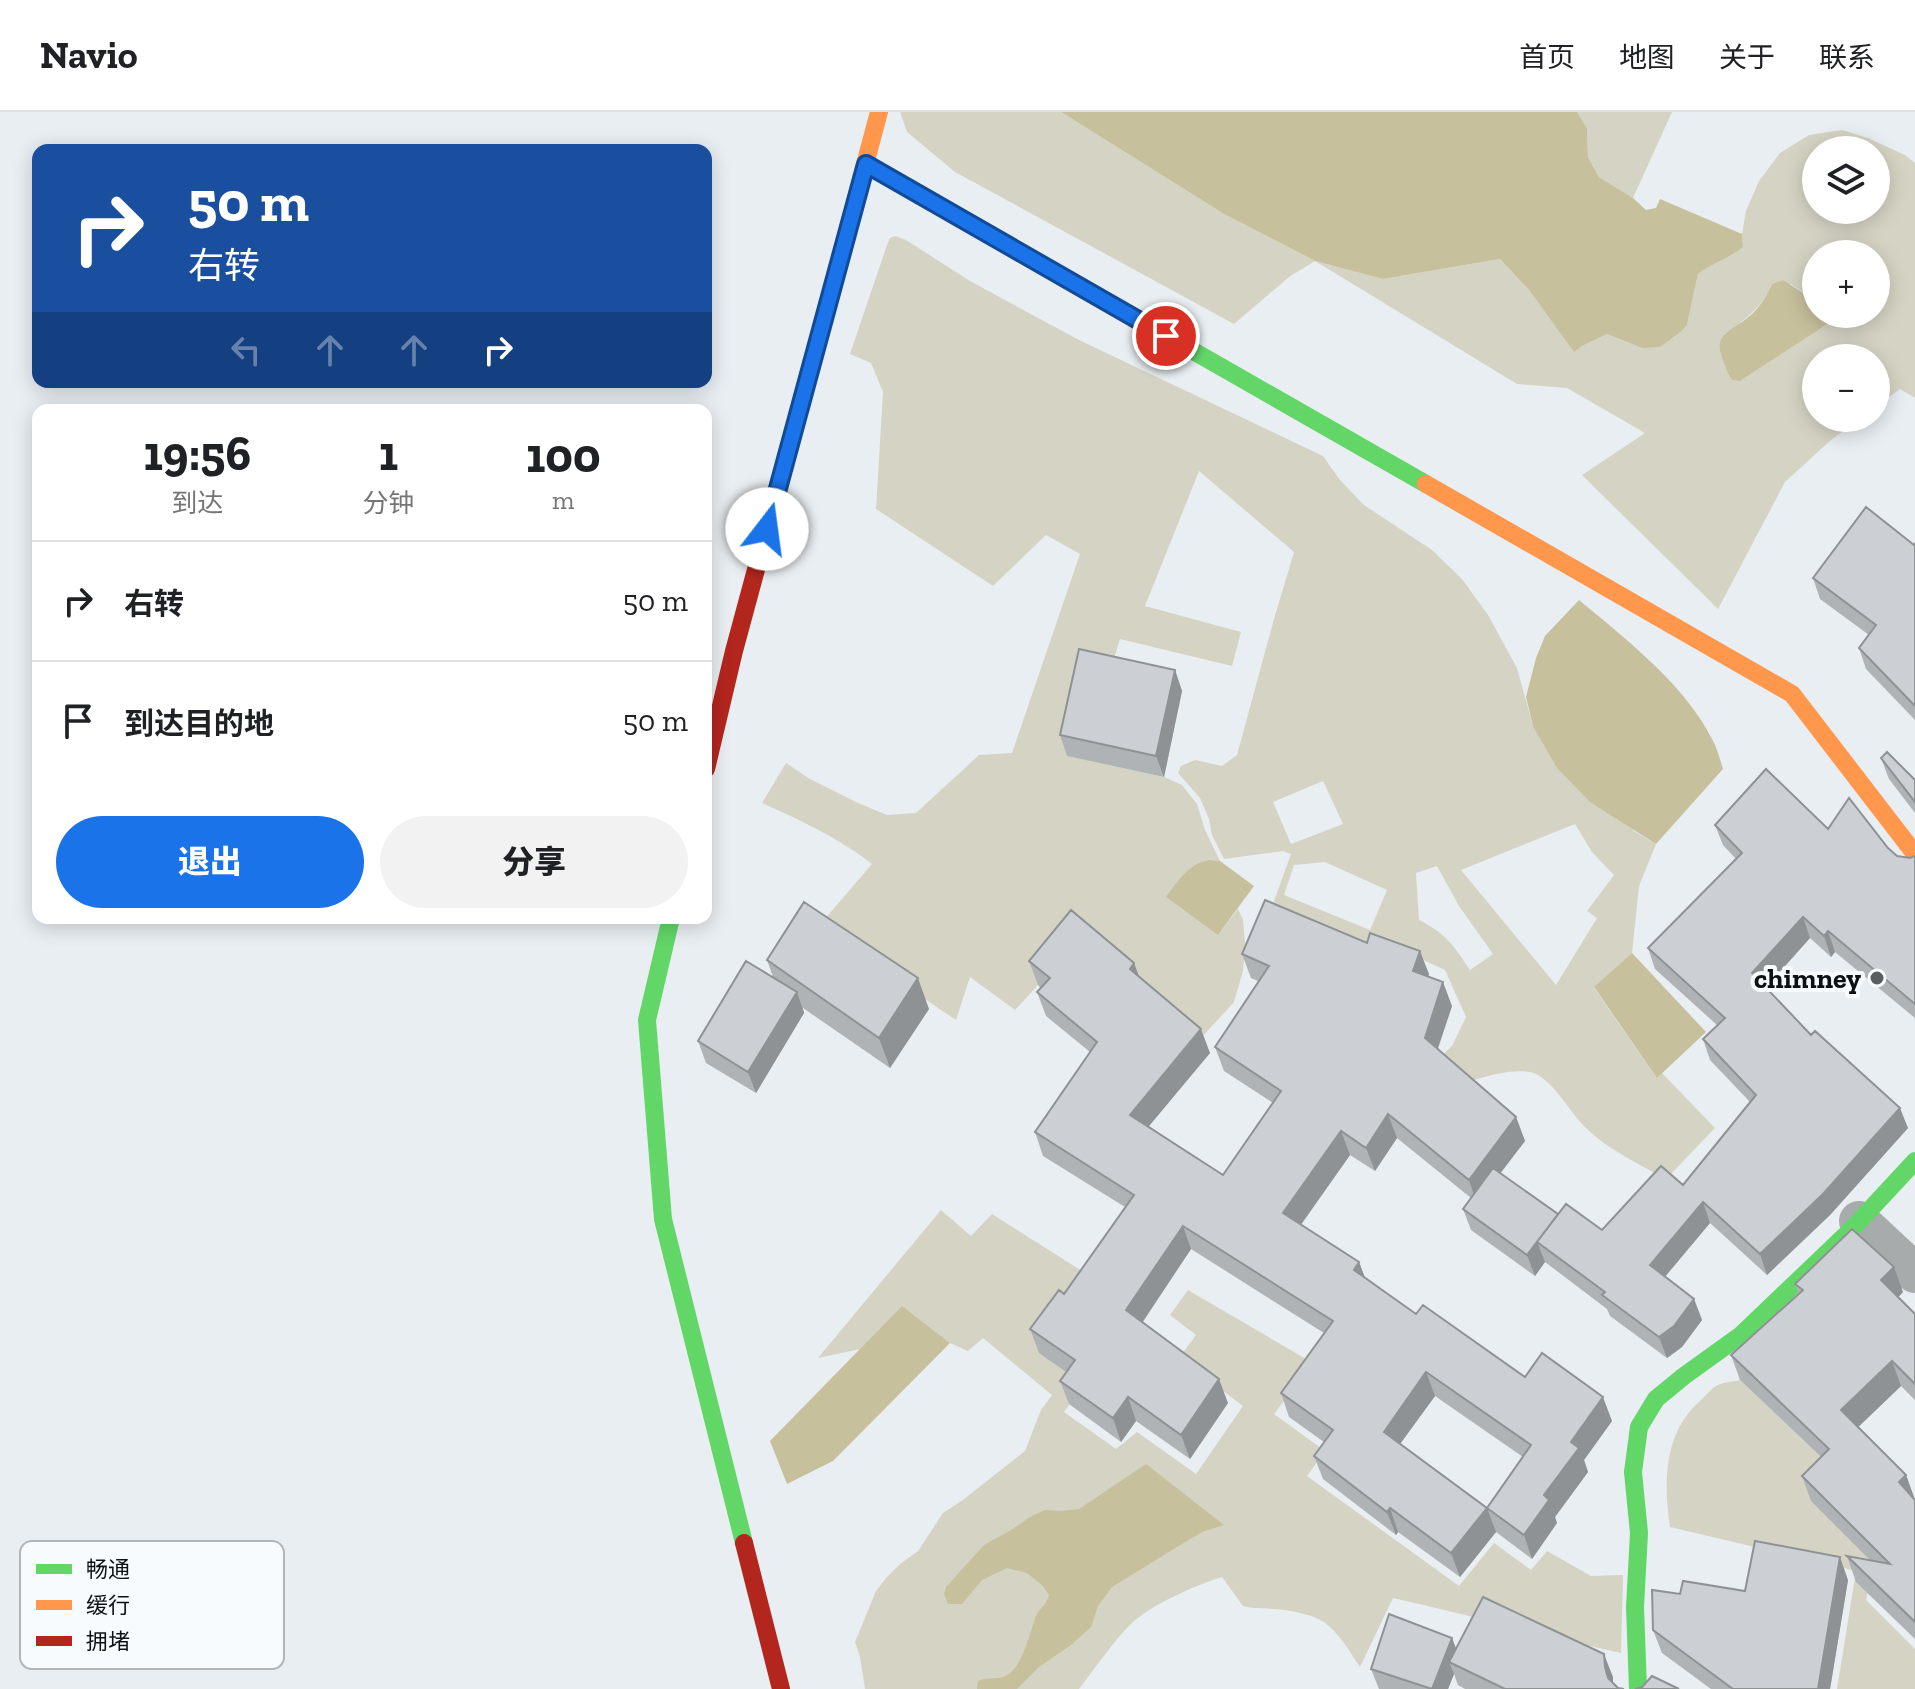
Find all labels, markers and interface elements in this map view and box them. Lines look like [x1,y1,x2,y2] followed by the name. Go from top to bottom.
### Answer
[40,32,138,78] text: Navio
[1519,41,1575,74] text: 首页
[1619,41,1675,74] text: 地图
[1719,41,1775,74] text: 关于
[1819,41,1875,74] text: 联系
[1802,136,1890,432] map controls
[1802,136,1890,224] button: layers
[188,168,309,235] text: 50 m
[56,176,160,280] icon: right
[1802,240,1890,328] button: +
[188,244,260,287] text: 右转
[1132,302,1200,370] pin
[1144,314,1188,358] icon: arrive
[224,328,268,372] icon: left
[308,328,352,372] icon: ahead
[392,328,436,372] icon: ahead
[476,328,520,372] icon: right
[1802,344,1890,432] button: −
[143,425,251,482] text: 19:56
[379,425,398,482] text: 1
[526,427,601,484] text: 100
[552,484,574,516] text: m
[171,487,223,519] text: 到达
[363,487,415,519] text: 分钟
[725,487,809,571] position arrow
[56,579,100,623] icon: right
[623,583,688,619] text: 50 m
[124,586,184,622] text: 右转
[56,699,100,743] icon: arrive
[623,703,688,739] text: 50 m
[124,706,274,742] text: 到达目的地
[56,816,364,908] button: 退出
[380,816,688,908] button: 分享
[1754,962,1861,995] place label: chimney
[1868,969,1886,987] marker: chimney
[20,1541,284,1669] legend
[86,1556,130,1583] text: 畅通
[86,1592,130,1619] text: 缓行
[86,1628,130,1655] text: 拥堵

